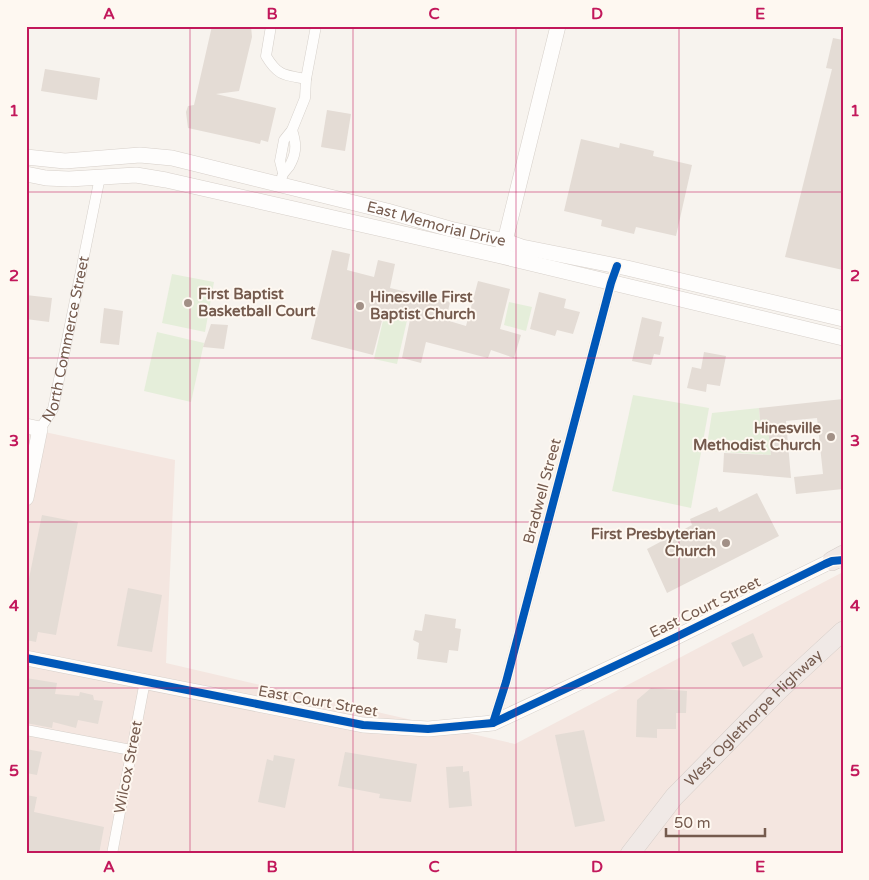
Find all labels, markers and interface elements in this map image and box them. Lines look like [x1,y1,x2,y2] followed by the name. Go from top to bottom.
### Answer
[103,4,115,24] text: A
[266,4,278,24] text: B
[428,4,440,24] text: C
[591,4,603,24] text: D
[755,4,765,24] text: E
[9,101,19,121] text: 1
[850,101,860,121] text: 1
[365,197,508,250] street label: East Memorial Drive
[38,254,93,425] street label: North Commerce Street
[9,266,19,286] text: 2
[850,266,860,286] text: 2
[198,285,316,320] place label: First Baptist Basketball Court
[370,288,476,324] place label: Hinesville First Baptist Church
[182,297,194,309] marker: First Baptist Basketball Court
[354,300,366,312] marker: Hinesville First Baptist Church
[693,419,822,454] place label: Hinesville Methodist Church
[9,431,19,451] text: 3
[825,431,837,443] marker: Hinesville Methodist Church
[850,431,860,451] text: 3
[519,436,565,546] street label: Bradwell Street
[591,525,716,560] place label: First Presbyterian Church
[720,537,732,549] marker: First Presbyterian Church
[647,572,764,642] street label: East Court Street
[9,596,19,616] text: 4
[850,596,860,616] text: 4
[681,646,826,790] street label: West Oglethorpe Highway
[257,682,380,720] street label: East Court Street
[110,719,146,815] street label: Wilcox Street
[9,761,19,781] text: 5
[850,761,860,781] text: 5
[666,805,765,837] scale bar
[674,814,711,832] text: 50 m
[103,857,115,877] text: A
[266,857,278,877] text: B
[428,857,440,877] text: C
[591,857,603,877] text: D
[755,857,765,877] text: E

